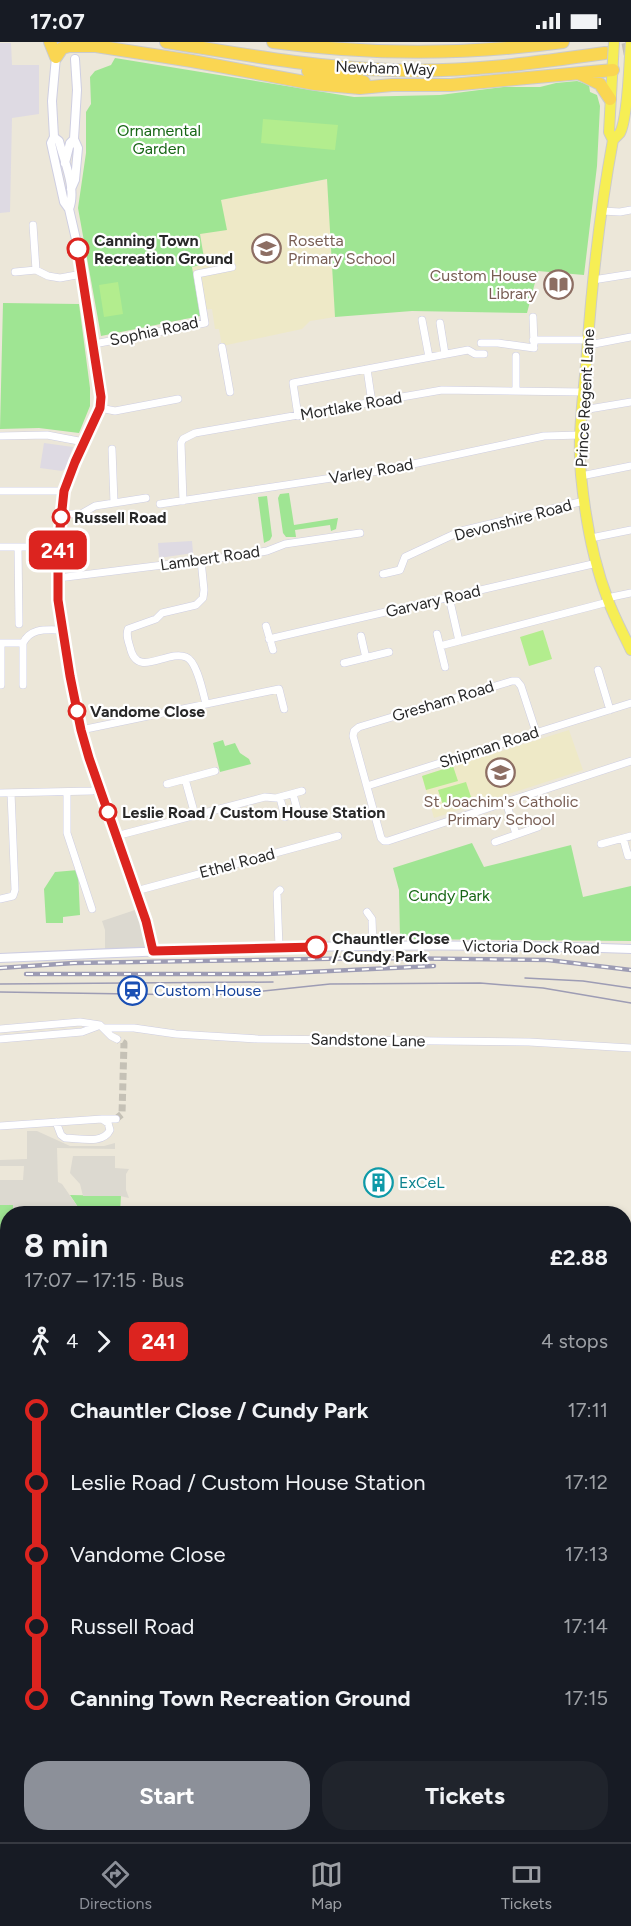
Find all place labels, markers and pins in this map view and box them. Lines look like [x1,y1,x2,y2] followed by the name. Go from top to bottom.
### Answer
[94,231,233,268] place label: Canning Town Recreation Ground
[288,231,395,268] place label: Rosetta Primary School
[251,233,283,265] school or university icon: Rosetta Primary School
[67,238,89,260] marker: Canning Town Recreation Ground
[430,266,538,303] place label: Custom House Library
[542,268,574,300] library icon: Custom House Library
[52,508,70,526] marker: Russell Road
[74,508,167,527] place label: Russell Road
[68,702,86,720] marker: Vandome Close
[90,702,205,721] place label: Vandome Close
[485,757,517,789] school or university icon: St Joachim's Catholic Primary School
[424,792,579,829] place label: St Joachim's Catholic Primary School
[99,803,117,821] marker: Leslie Road / Custom House Station
[122,803,385,822] place label: Leslie Road / Custom House Station
[332,929,450,966] place label: Chauntler Close / Cundy Park
[305,936,327,958] marker: Chauntler Close / Cundy Park
[117,974,149,1006] station icon: Custom House
[154,981,261,1000] place label: Custom House
[362,1166,394,1198] building icon: ExCeL
[399,1173,445,1192] place label: ExCeL

